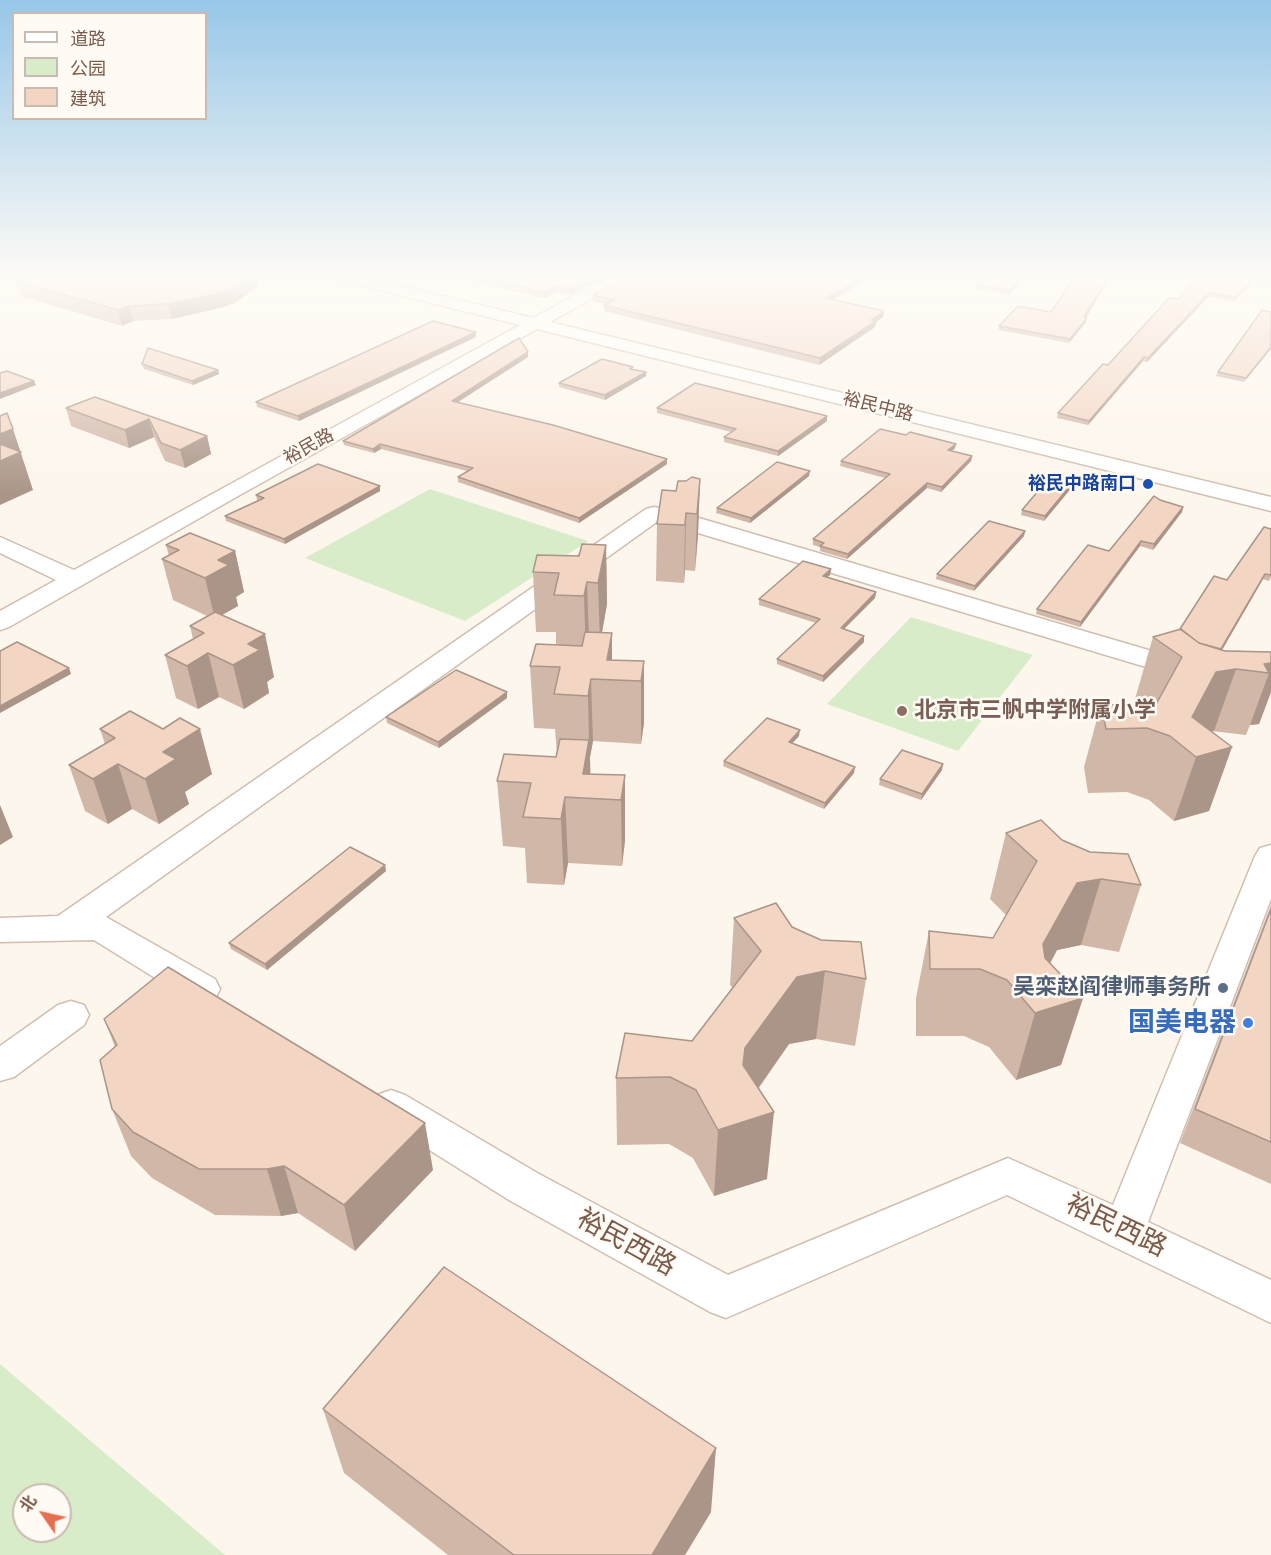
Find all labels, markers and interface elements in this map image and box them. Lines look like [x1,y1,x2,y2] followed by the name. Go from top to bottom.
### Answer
[12,12,207,120] legend
[70,28,106,50] text: 道路
[70,58,106,80] text: 公园
[70,88,106,110] text: 建筑
[840,388,916,426] street label: 裕民中路
[280,424,338,470] street label: 裕民路
[1028,473,1136,495] place label: 裕民中路南口
[1141,477,1155,491] marker: 裕民中路南口
[914,698,1156,724] place label: 北京市三帆中学附属小学
[895,704,909,718] marker: 北京市三帆中学附属小学
[1013,975,1211,1001] place label: 吴栾赵阎律师事务所
[1216,981,1230,995] marker: 吴栾赵阎律师事务所
[1128,1007,1236,1039] place label: 国美电器
[1241,1016,1255,1030] marker: 国美电器
[1060,1188,1172,1264] street label: 裕民西路
[571,1203,681,1283] street label: 裕民西路
[12,1483,72,1543] north arrow
[16,1492,41,1516] text: 北

